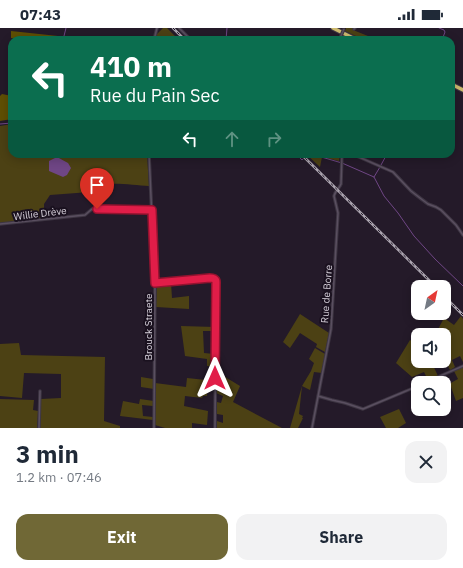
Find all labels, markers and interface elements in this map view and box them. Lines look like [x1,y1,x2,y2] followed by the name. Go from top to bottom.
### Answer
[20,5,61,24] text: 07:43
[90,48,172,85] text: 410 m
[24,52,76,104] icon: left
[90,84,220,107] text: Rue du Pain Sec
[179,128,201,150] icon: left
[221,128,243,150] icon: ahead
[263,128,285,150] icon: right
[80,168,114,209] pin
[86,174,108,196] icon: arrive
[13,204,68,223] street label: Willie Drève
[318,264,335,324] street label: Rue de Borre
[411,280,451,320] north arrow
[411,280,451,416] map controls
[142,293,155,360] street label: Brouck Straete
[411,328,451,368] button: sound
[194,357,236,399] position arrow
[411,376,451,416] button: search
[16,438,79,470] text: 3 min
[405,441,447,483] button: close
[16,469,102,486] text: 1.2 km · 07:46
[16,514,228,560] button: Exit
[236,514,447,560] button: Share

